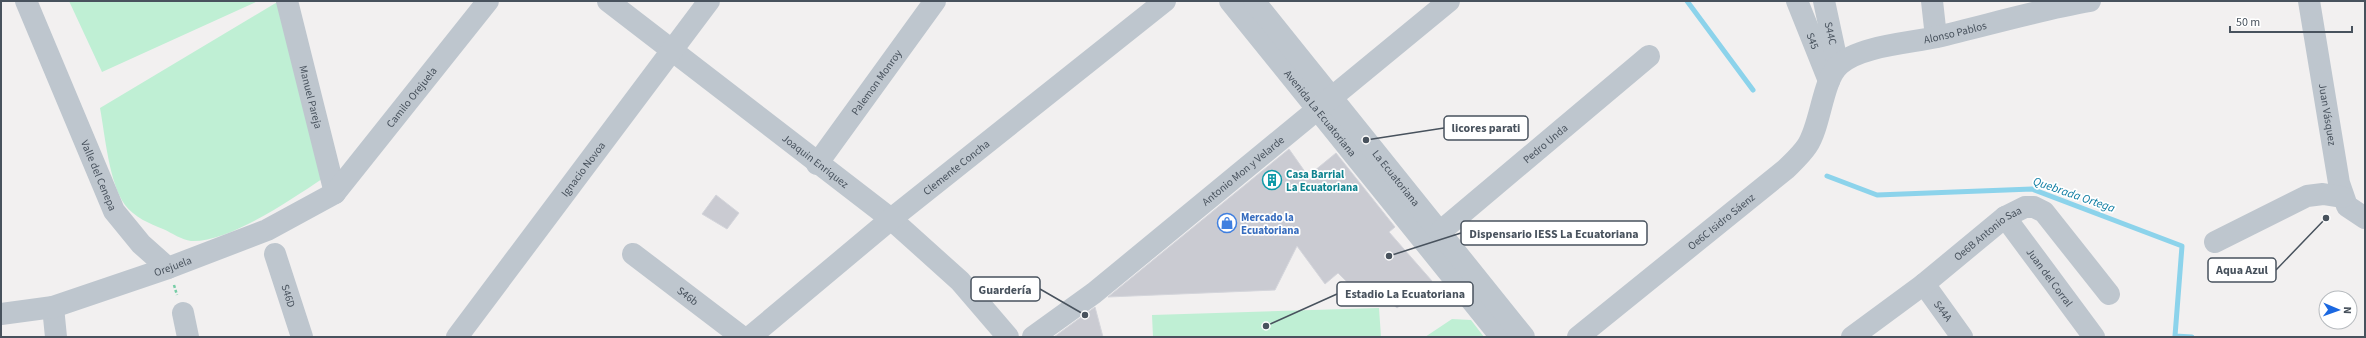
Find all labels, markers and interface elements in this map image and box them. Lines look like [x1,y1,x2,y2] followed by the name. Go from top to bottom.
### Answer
[2230,8,2352,34] scale bar
[2236,14,2260,31] text: 50 m
[1922,17,1989,47] street label: Alonso Pablos
[1821,20,1841,46] street label: S44C
[1803,30,1823,52] street label: S45
[847,46,905,118] street label: Palemon Monroy
[296,64,326,130] street label: Manuel Pareja
[383,64,440,131] street label: Camilo Orejuela
[1281,67,1360,160] street label: Avenida La Ecuatoriana
[2315,82,2340,147] street label: Juan Vásquez
[1444,116,1528,140] callout: licores parati
[1452,120,1520,137] text: licores parati
[1519,120,1571,167] street label: Pedro Unda
[779,130,852,192] street label: Joaquin Enriquez
[1198,132,1288,209] street label: Antonio Mon y Velarde
[920,136,993,198] street label: Clemente Concha
[78,138,121,213] street label: Valle del Cenepa
[557,138,609,200] street label: Ignacio Novoa
[1369,147,1423,209] street label: La Ecuatoriana
[1286,167,1358,195] place label: Casa Barrial La Ecuatoriana
[1261,169,1283,191] building icon: Casa Barrial La Ecuatoriana
[2031,173,2118,217] water label: Quebrada Ortega
[1684,189,1758,253] street label: Oe6C Isidro Sáenz
[1950,202,2024,264] street label: Oe6B Antonio Saa
[1241,210,1300,238] place label: Mercado la Ecuatoriana
[1216,212,1238,234] shop icon: Mercado la Ecuatoriana
[1461,221,1647,245] callout: Dispensario IESS La Ecuatoriana
[1469,226,1639,243] text: Dispensario IESS La Ecuatoriana
[2023,245,2077,310] street label: Juan del Corral
[152,252,194,280] street label: Orejuela
[2208,258,2276,282] callout: Aqua Azul
[2215,262,2268,279] text: Aqua Azul
[971,277,1040,301] callout: Guardería
[278,282,299,310] street label: S46D
[979,282,1031,299] text: Guardería
[1337,282,1473,306] callout: Estadio La Ecuatoriana
[674,283,702,309] street label: S46b
[1345,286,1465,303] text: Estadio La Ecuatoriana
[2318,290,2358,330] north arrow
[1930,297,1956,324] street label: S44A
[2340,306,2355,314] text: N

